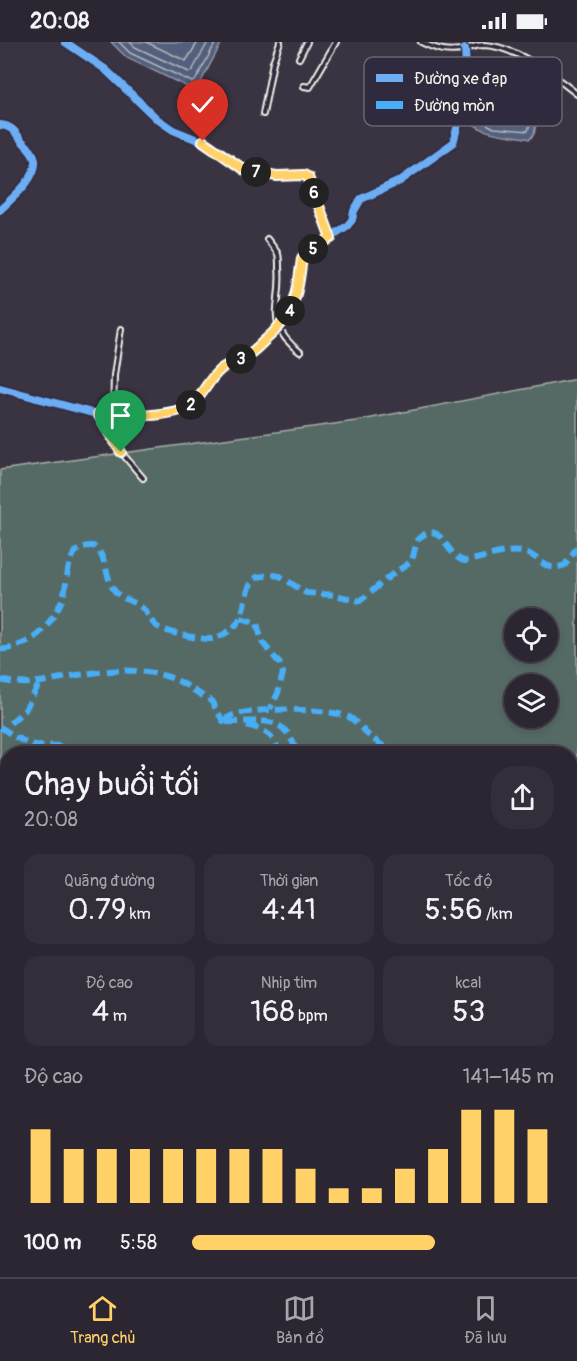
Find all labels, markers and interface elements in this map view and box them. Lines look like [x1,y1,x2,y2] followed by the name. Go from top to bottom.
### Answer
[30,7,89,35] text: 20:08
[364,57,562,126] legend
[414,69,507,89] text: Đường xe đạp
[177,79,228,141] pin
[186,88,219,121] icon: check
[414,96,495,116] text: Đường mòn
[241,157,271,187] pin: 7
[252,162,260,182] text: 7
[299,178,329,208] pin: 6
[309,183,319,203] text: 6
[298,234,328,264] pin: 5
[309,239,317,259] text: 5
[275,296,305,326] pin: 4
[285,301,295,321] text: 4
[226,344,256,374] pin: 3
[237,349,245,369] text: 3
[95,390,146,452] pin
[176,390,206,420] pin: 2
[187,395,195,415] text: 2
[104,399,137,432] icon: arrive
[504,608,558,728] map controls
[504,608,558,662] button: locate
[504,674,558,728] button: layers
[24,764,199,805] text: Chạy buổi tối
[491,766,554,829] button: share
[24,807,78,832] text: 20:08
[64,871,155,891] text: Quãng đường
[260,871,318,891] text: Thời gian
[445,871,492,891] text: Tốc độ
[68,891,126,928] text: 0.79
[262,891,316,928] text: 4:41
[425,891,483,928] text: 5:56
[126,904,151,924] text: km
[483,904,513,924] text: /km
[86,973,133,993] text: Độ cao
[261,973,317,993] text: Nhịp tim
[456,973,482,993] text: kcal
[92,993,109,1030] text: 4
[250,993,295,1030] text: 168
[452,993,485,1030] text: 53
[109,1006,127,1026] text: m
[295,1006,328,1026] text: bpm
[24,1064,83,1089] text: Độ cao
[463,1064,554,1089] text: 141–145 m
[24,1230,81,1255] text: 100 m
[120,1230,157,1255] text: 5:58
[70,1292,136,1348] tab: Trang chủ
[276,1292,324,1348] tab: Bản đồ
[464,1292,507,1348] tab: Đã lưu

